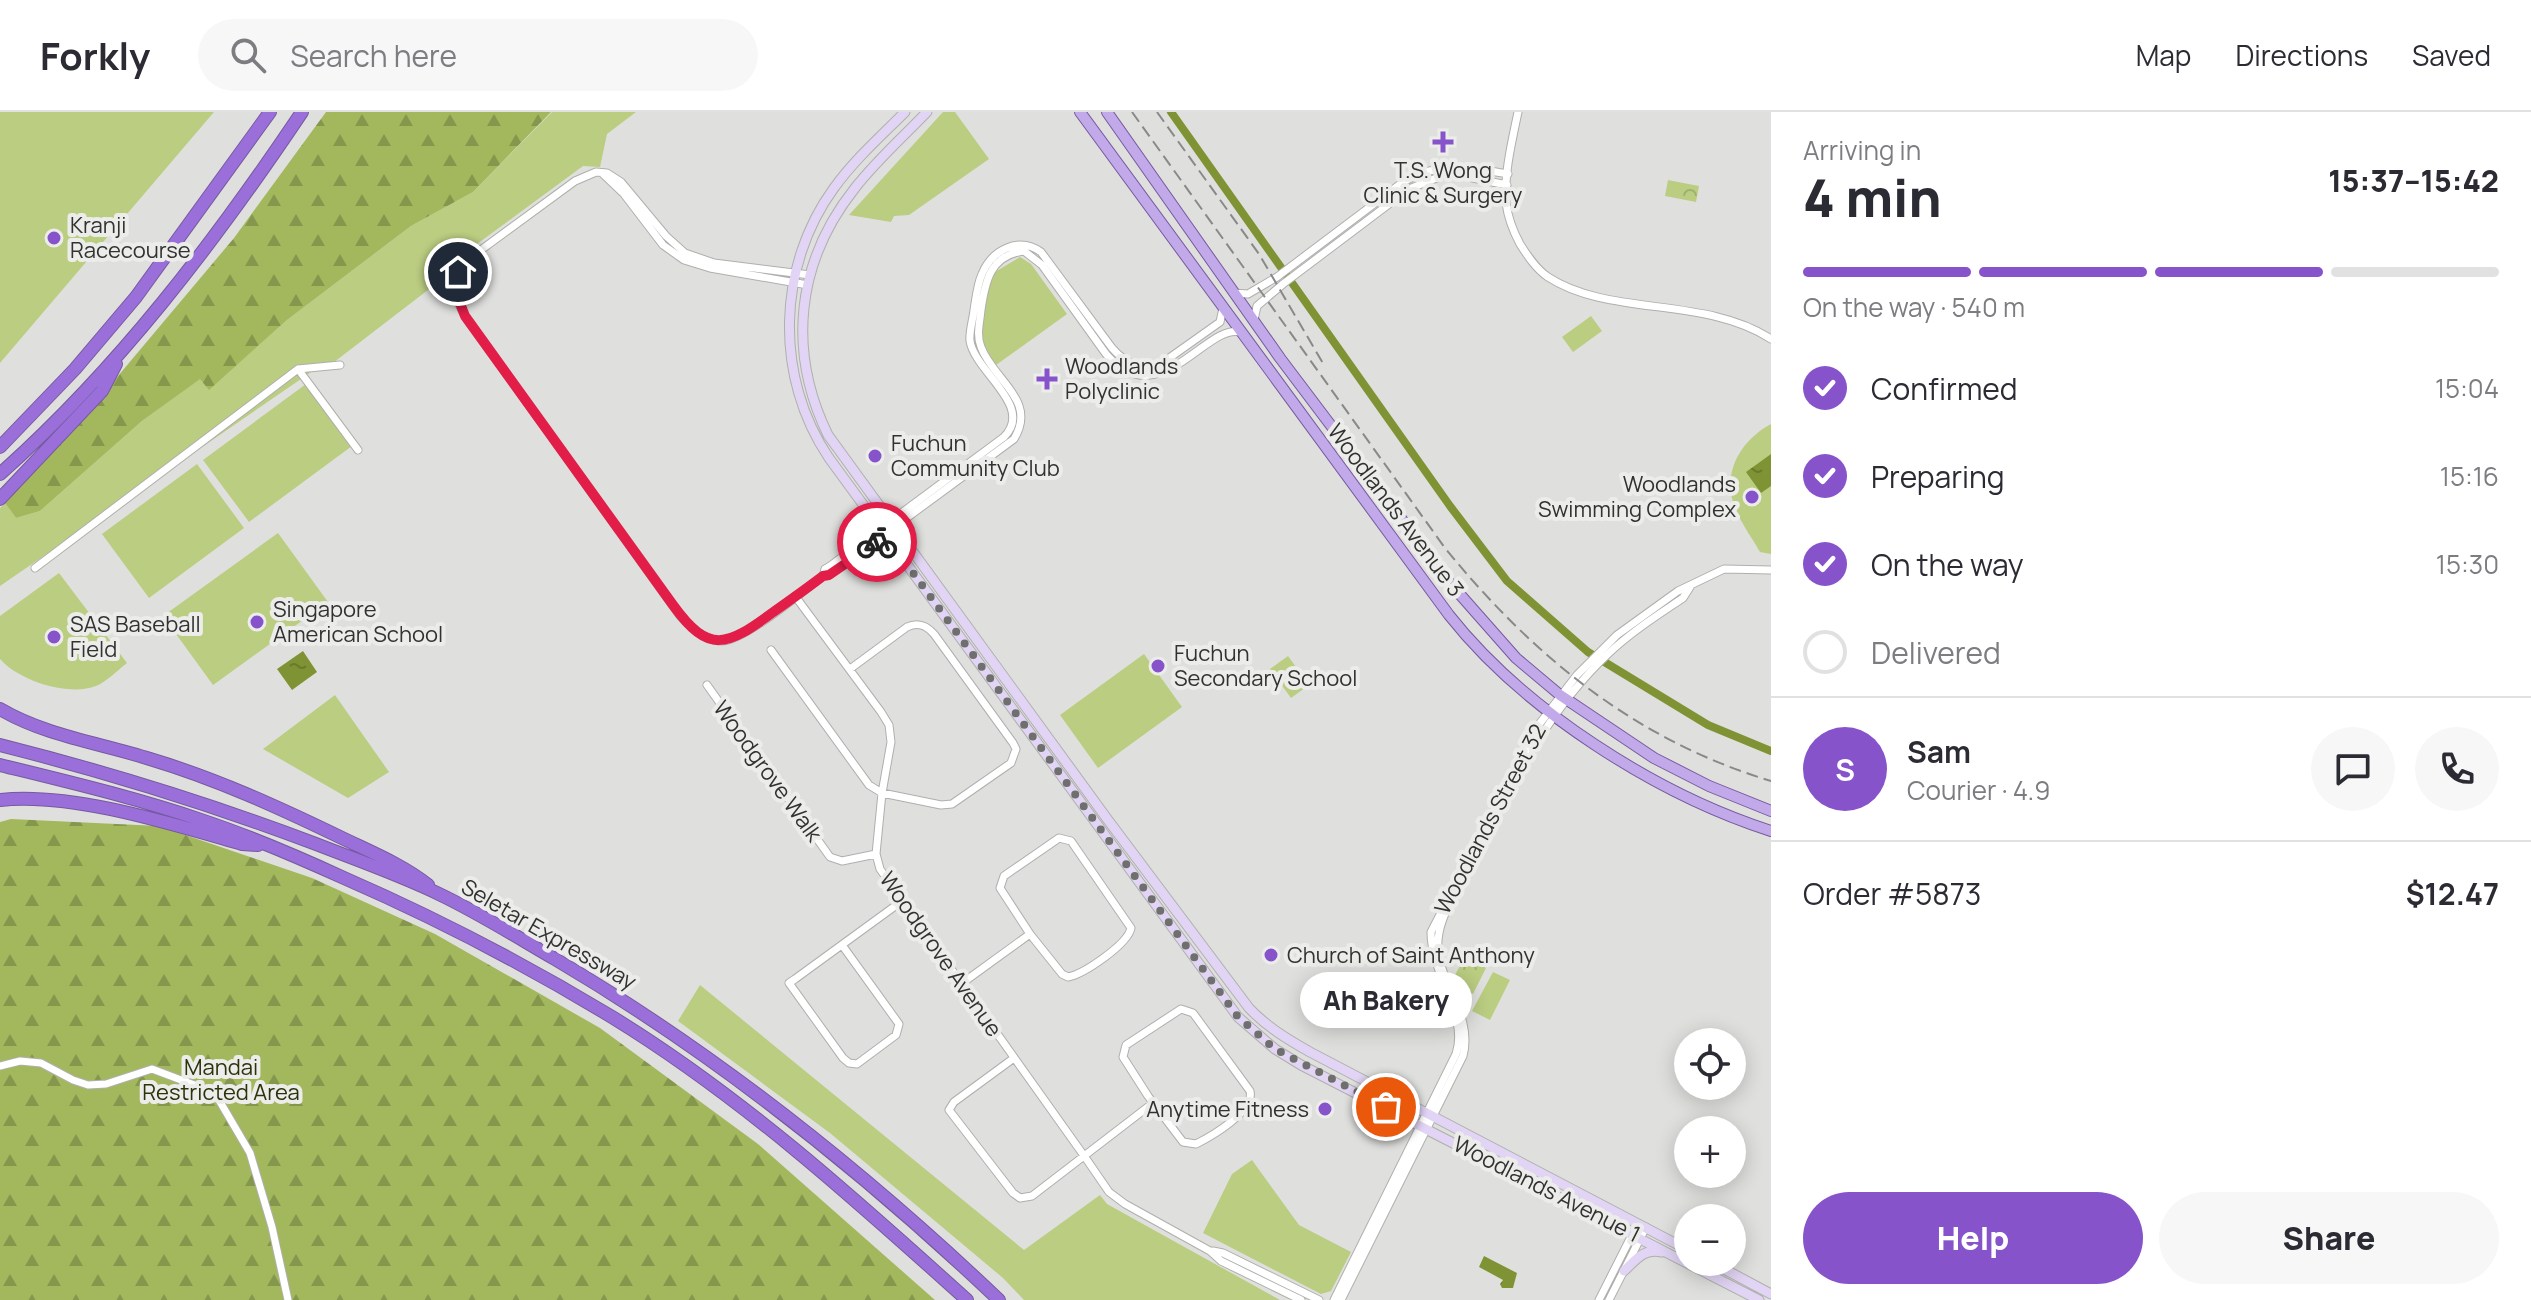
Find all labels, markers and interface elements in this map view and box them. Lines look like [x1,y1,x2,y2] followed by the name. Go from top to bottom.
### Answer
[198,19,758,91] search box
[40,29,150,81] text: Forkly
[226,33,270,77] icon: search
[290,35,457,76] text: Search here
[2136,36,2191,74] text: Map
[2235,36,2368,74] text: Directions
[2412,36,2491,74] text: Saved
[1432,131,1454,153] marker: T.S. Wong Clinic & Surgery
[1803,132,1921,168] text: Arriving in
[1364,155,1523,210] place label: T.S. Wong Clinic & Surgery
[2328,160,2499,201] text: 15:37–15:42
[1803,162,1941,233] text: 4 min
[70,210,191,265] place label: Kranji Racecourse
[45,229,63,247] marker: Kranji Racecourse
[424,238,492,306] pin
[436,250,480,294] icon: home
[1803,289,2025,325] text: On the way · 540 m
[1065,351,1178,406] place label: Woodlands Polyclinic
[1803,366,1847,410] icon: check
[1036,368,1058,390] marker: Woodlands Polyclinic
[1871,368,2018,409] text: Confirmed
[2435,370,2499,406] text: 15:04
[1321,417,1471,603] street label: Woodlands Avenue 3
[891,428,1060,483] place label: Fuchun Community Club
[866,447,884,465] marker: Fuchun Community Club
[1803,454,1847,498] icon: check
[1871,456,2005,497] text: Preparing
[2440,458,2499,494] text: 15:16
[1538,469,1736,524] place label: Woodlands Swimming Complex
[1743,488,1761,506] marker: Woodlands Swimming Complex
[837,502,917,582] courier
[855,520,899,564] icon: bike
[1803,542,1847,586] icon: check
[1871,544,2024,585] text: On the way
[2436,546,2499,582] text: 15:30
[273,594,443,649] place label: Singapore American School
[70,609,201,664] place label: SAS Baseball Field
[248,613,266,631] marker: Singapore American School
[45,628,63,646] marker: SAS Baseball Field
[1871,632,2001,673] text: Delivered
[1174,638,1357,693] place label: Fuchun Secondary School
[1149,657,1167,675] marker: Fuchun Secondary School
[707,694,830,848] street label: Woodgrove Walk
[1427,719,1553,919] street label: Woodlands Street 32
[2311,727,2395,811] button: chat
[2415,727,2499,811] button: phone
[1907,731,1971,772] text: Sam
[1835,749,1855,790] text: S
[1907,772,2050,808] text: Courier · 4.9
[873,866,1009,1043] street label: Woodgrove Avenue
[456,872,642,997] street label: Seletar Expressway
[1803,873,1981,914] text: Order #5873
[2406,873,2499,914] text: $12.47
[1287,940,1535,970] place label: Church of Saint Anthony
[1262,946,1280,964] marker: Church of Saint Anthony
[1300,971,1472,1027] callout: Ah Bakery
[1323,982,1449,1018] text: Ah Bakery
[1674,1028,1746,1276] map controls
[1674,1028,1746,1100] button: locate
[142,1052,300,1107] park label: Mandai Restricted Area
[1352,1073,1420,1141] pin
[1364,1085,1408,1129] icon: bag
[1146,1094,1309,1124] place label: Anytime Fitness
[1316,1100,1334,1118] marker: Anytime Fitness
[1674,1116,1746,1188] button: +
[1448,1129,1646,1249] street label: Woodlands Avenue 1
[1803,1192,2143,1284] button: Help
[2159,1192,2499,1284] button: Share
[1674,1204,1746,1276] button: −

